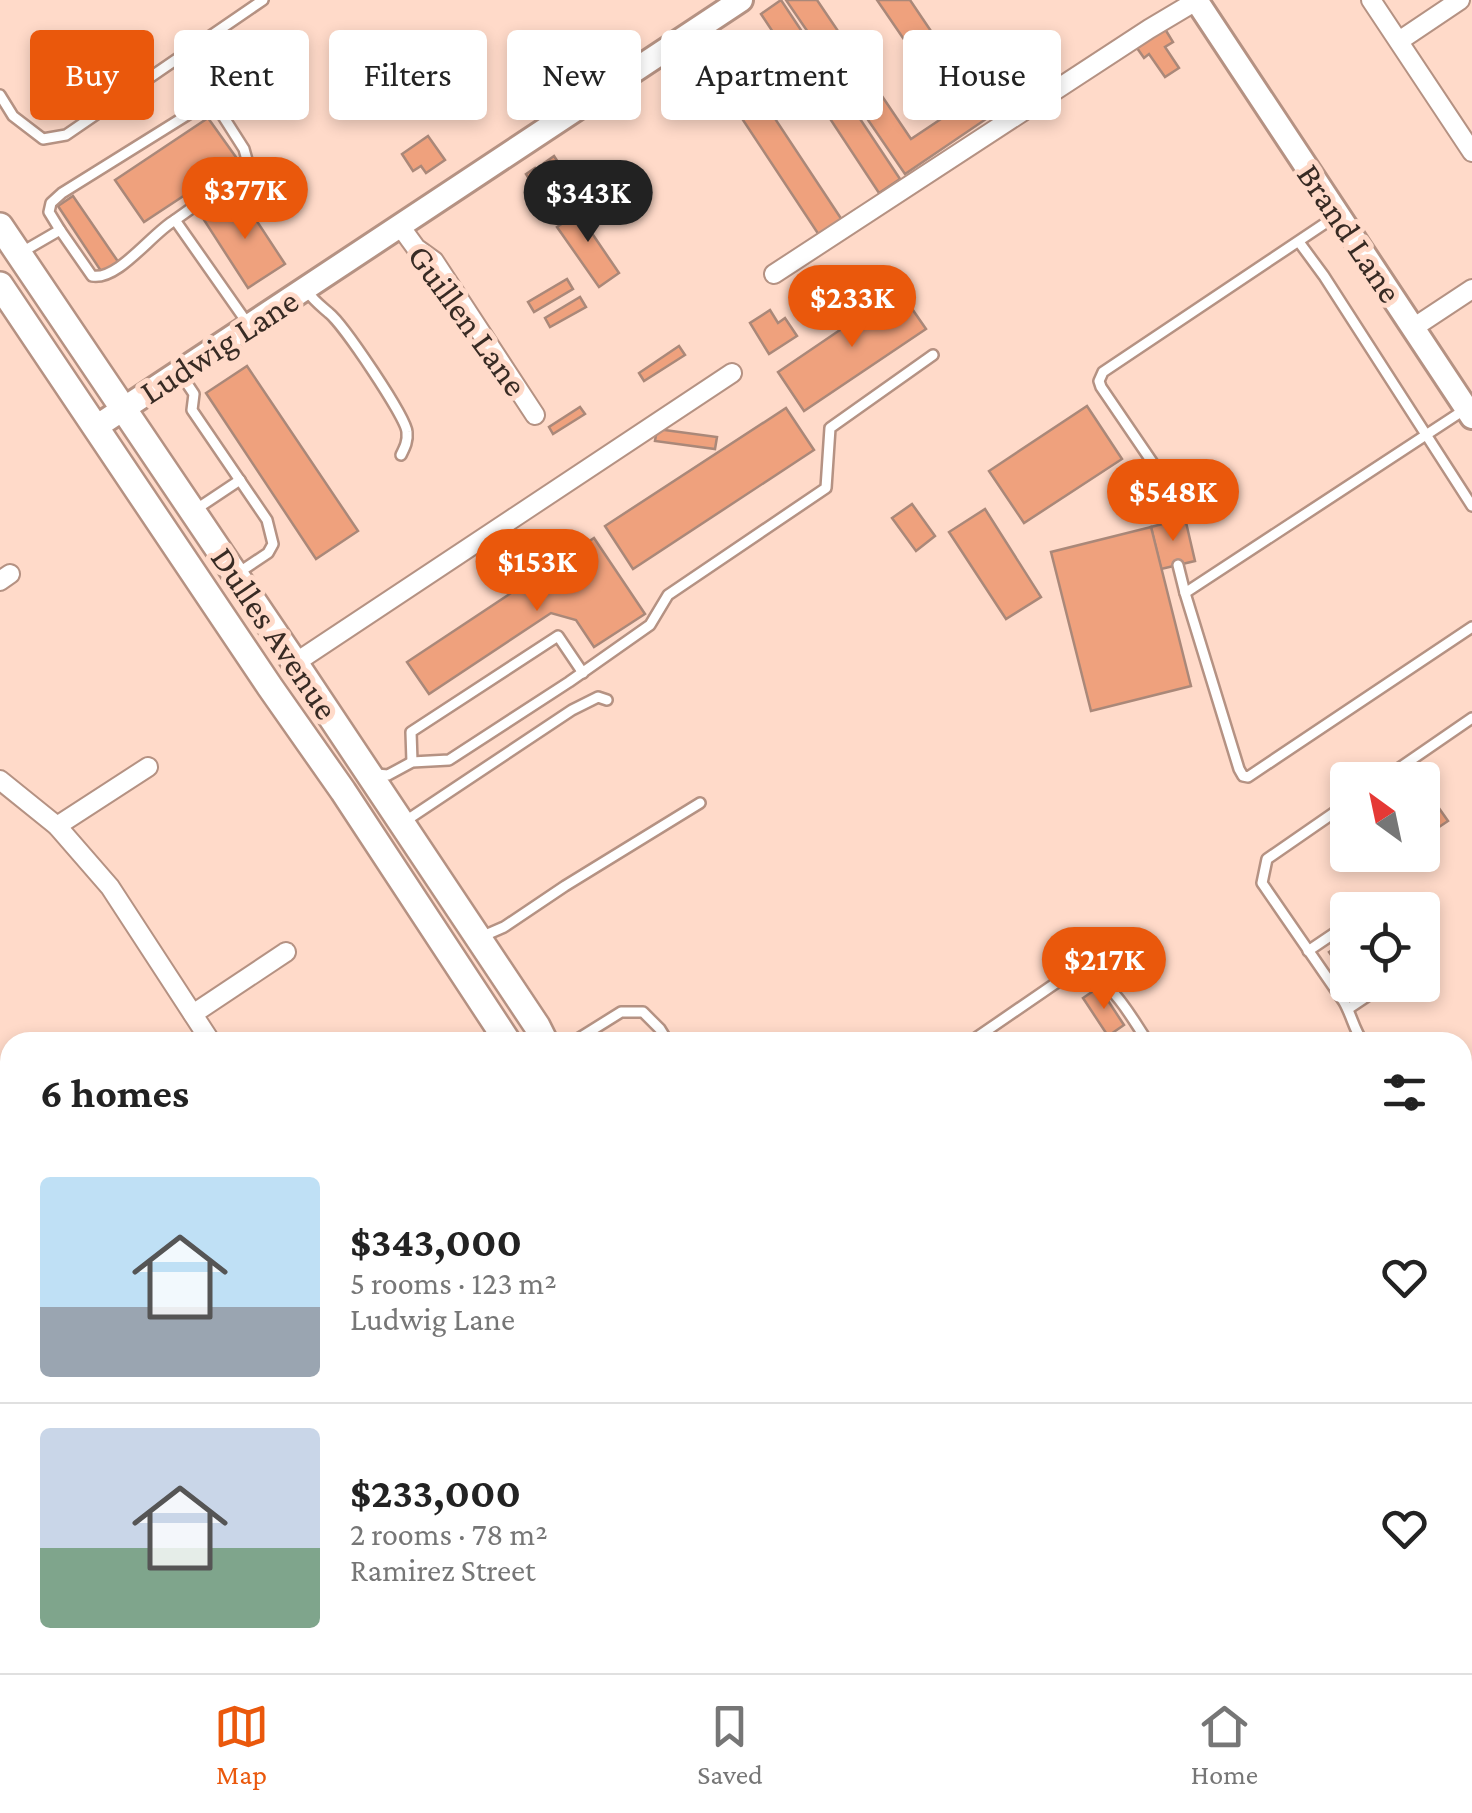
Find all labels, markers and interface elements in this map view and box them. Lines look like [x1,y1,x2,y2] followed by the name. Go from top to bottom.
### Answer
[30,30,154,120] chip: Buy
[174,30,309,120] chip: Rent
[329,30,487,120] chip: Filters
[507,30,641,120] chip: New
[661,30,883,120] chip: Apartment
[903,30,1061,120] chip: House
[175,157,315,242] pin: $377K
[1289,157,1410,310] street label: Brand Lane
[518,160,658,245] pin: $343K
[204,171,286,207] text: $377K
[546,174,630,210] text: $343K
[400,237,535,403] street label: Guillen Lane
[782,265,922,350] pin: $233K
[810,279,894,315] text: $233K
[133,281,306,412] street label: Ludwig Lane
[1103,459,1243,544] pin: $548K
[1129,473,1217,509] text: $548K
[467,529,607,614] pin: $153K
[203,540,346,727] street label: Dulles Avenue
[498,543,576,579] text: $153K
[1330,762,1440,872] north arrow
[1330,762,1440,1002] map controls
[1330,892,1440,1002] button: locate
[1034,927,1174,1012] pin: $217K
[1064,941,1144,977] text: $217K
[1377,1065,1432,1120] icon: filters
[40,1069,189,1116] text: 6 homes
[120,1217,240,1337] icon: home
[350,1218,522,1265] text: $343,000
[1377,1250,1432,1305] icon: heart
[350,1265,557,1301] text: 5 rooms · 123 m²
[350,1301,515,1337] text: Ludwig Lane
[120,1468,240,1588] icon: home
[350,1469,521,1516] text: $233,000
[1377,1501,1432,1556] icon: heart
[350,1516,548,1552] text: 2 rooms · 78 m²
[350,1552,536,1588] text: Ramirez Street
[214,1699,269,1790] tab: Map
[697,1699,763,1790] tab: Saved
[1191,1699,1258,1790] tab: Home

